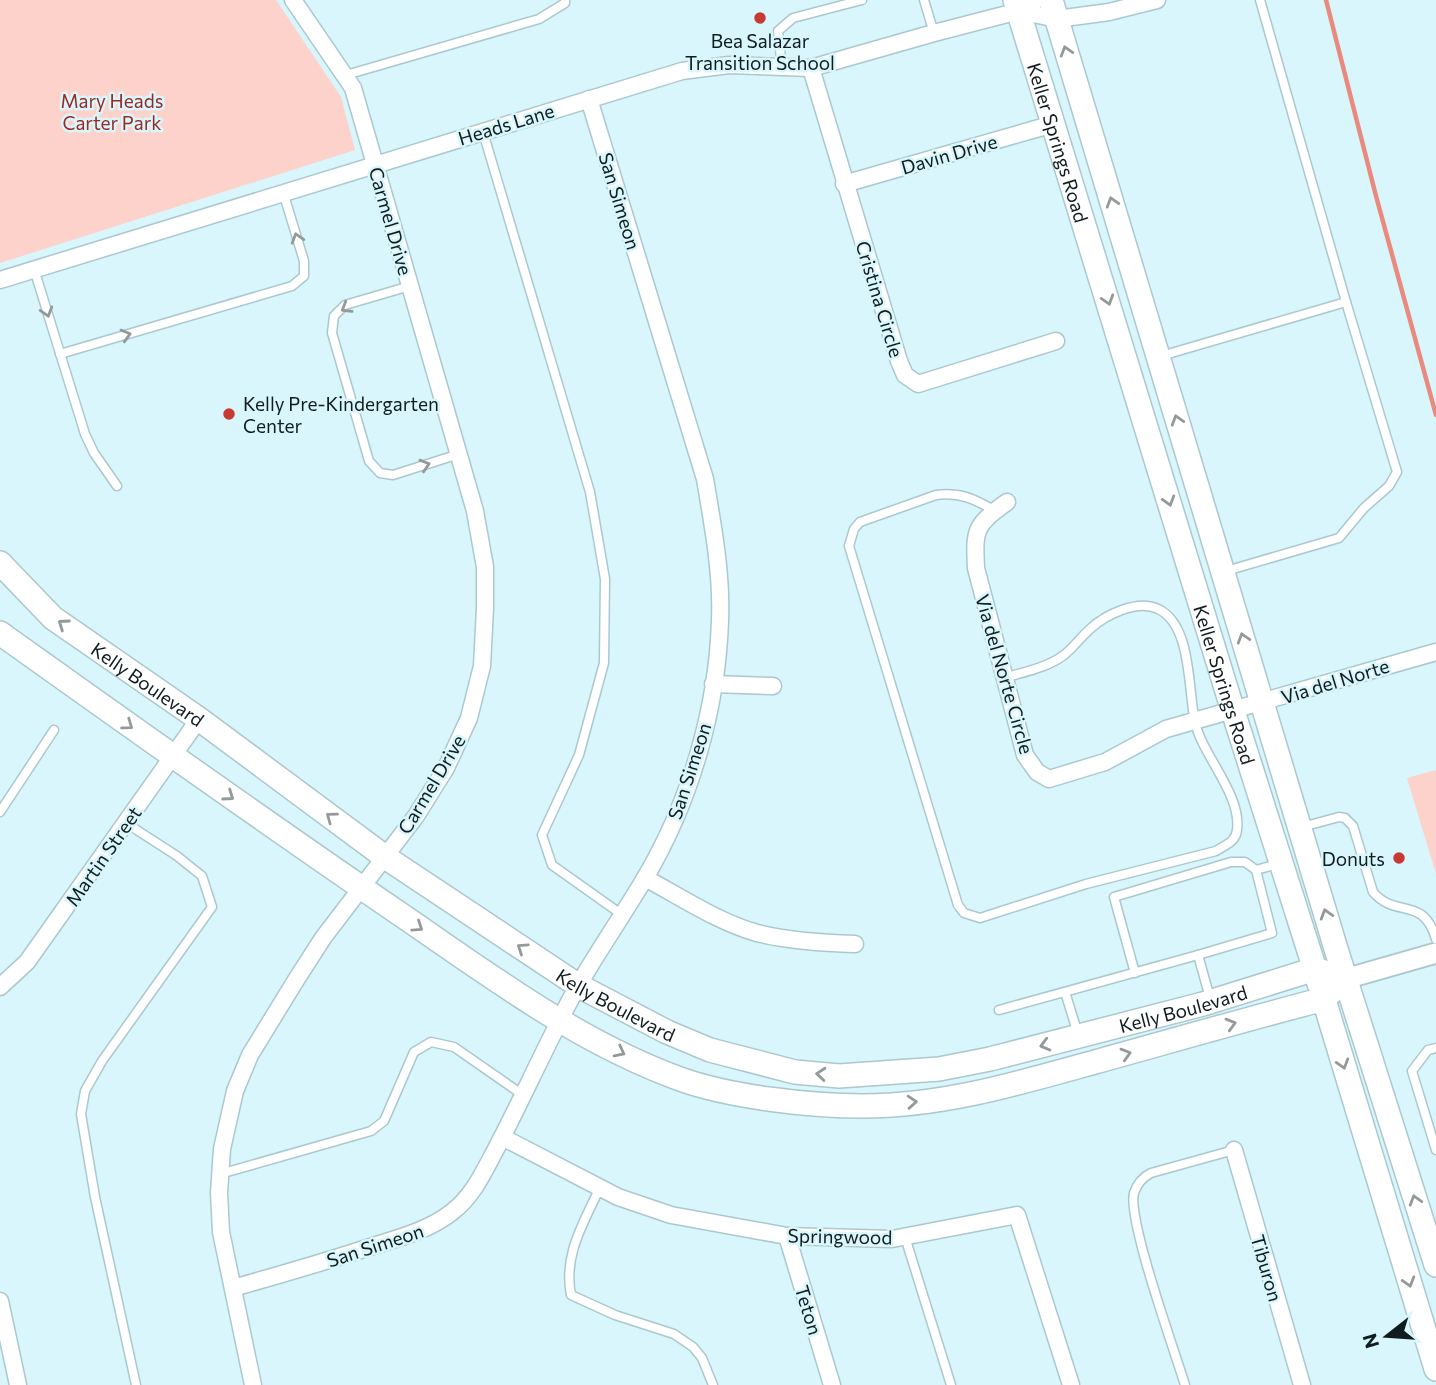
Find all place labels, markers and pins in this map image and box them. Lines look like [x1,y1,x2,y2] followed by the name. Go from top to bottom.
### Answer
[752,10,768,26] marker: Bea Salazar Transition School
[685,29,835,74] place label: Bea Salazar Transition School
[243,392,439,437] place label: Kelly Pre-Kindergarten Center
[221,406,237,422] marker: Kelly Pre-Kindergarten Center
[1322,847,1385,870] place label: Donuts
[1391,850,1407,866] marker: Donuts

